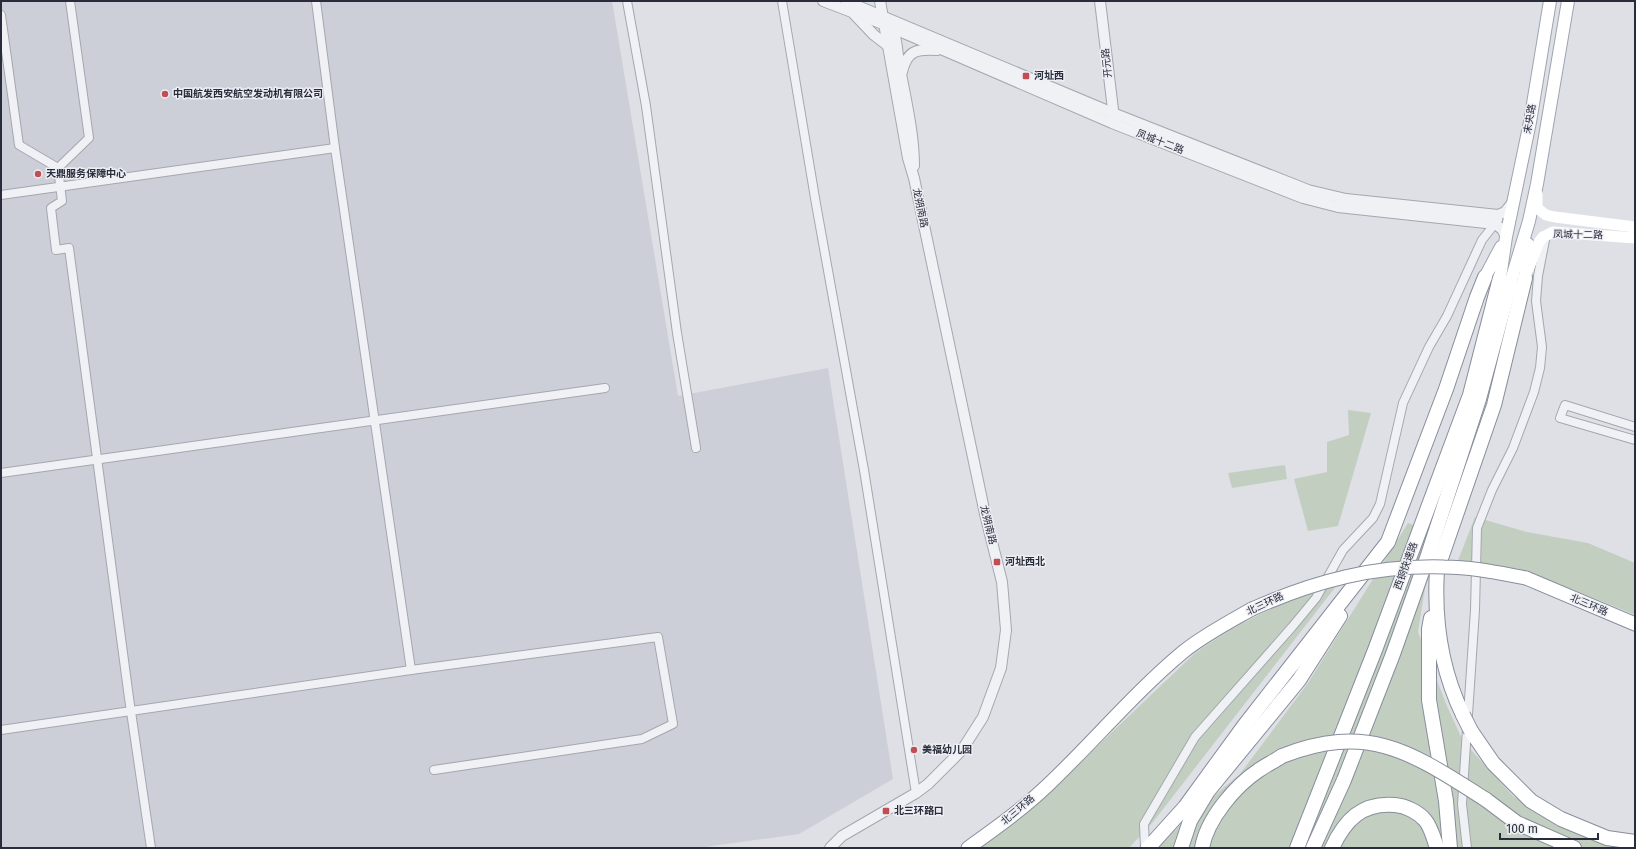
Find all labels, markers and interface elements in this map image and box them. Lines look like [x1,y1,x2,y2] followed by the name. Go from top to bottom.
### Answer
[1099,47,1115,79] street label: 开元路
[1034,70,1064,82] place label: 河址西
[1021,71,1031,81] marker: 河址西
[173,88,323,100] place label: 中国航发西安航空发动机有限公司
[160,89,170,99] marker: 中国航发西安航空发动机有限公司
[1521,103,1539,135] street label: 未央路
[1135,127,1185,157] street label: 凤城十二路
[46,168,126,180] place label: 天鼎服务保障中心
[33,169,43,179] marker: 天鼎服务保障中心
[910,187,930,229] street label: 龙朔南路
[1553,229,1603,241] street label: 凤城十二路
[977,504,999,546] street label: 龙朔南路
[1392,540,1420,592] street label: 西铜快速路
[1005,556,1045,568] place label: 河址西北
[992,557,1002,567] marker: 河址西北
[1244,590,1286,618] street label: 北三环路
[1568,592,1610,618] street label: 北三环路
[922,743,972,756] place label: 美福幼儿园
[909,745,919,755] marker: 美福幼儿园
[999,793,1037,827] street label: 北三环路
[894,805,944,817] place label: 北三环路口
[881,806,891,816] marker: 北三环路口
[1500,815,1598,841] scale bar
[1506,822,1538,836] text: 100 m

